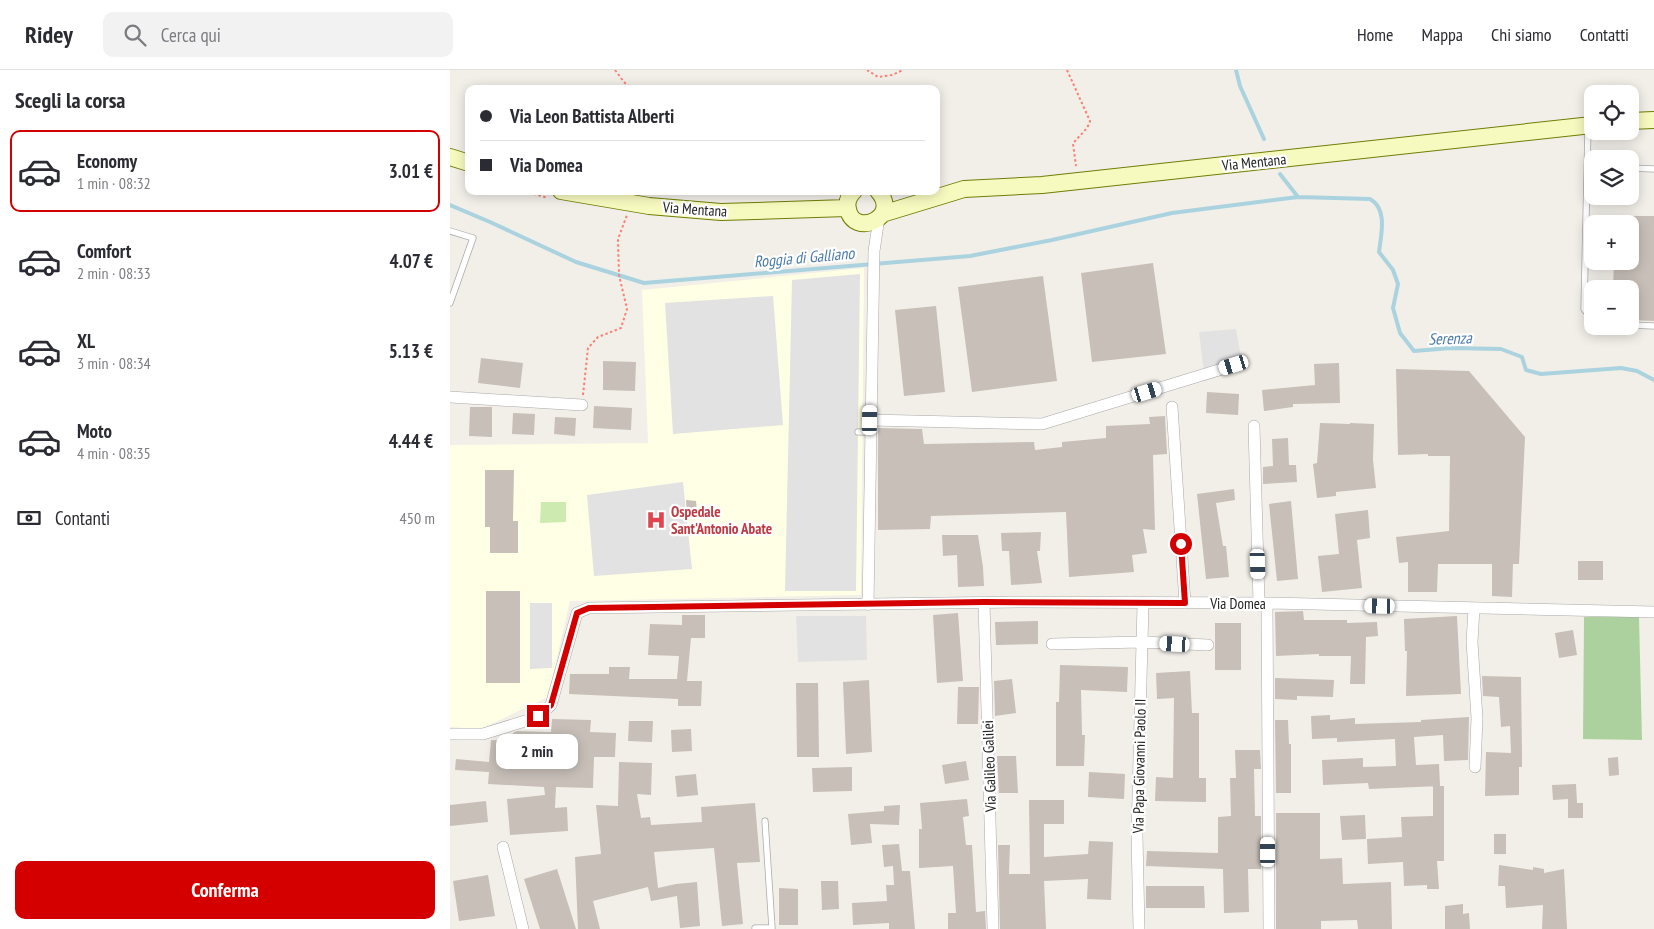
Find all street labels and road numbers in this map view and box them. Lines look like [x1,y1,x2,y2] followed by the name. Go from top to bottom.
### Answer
[1220,149,1287,175] street label: Via Mentana
[661,197,728,221] street label: Via Mentana
[1209,594,1266,613] street label: Via Domea
[1128,698,1150,835] street label: Via Papa Giovanni Paolo II
[978,720,1000,813] street label: Via Galileo Galilei

